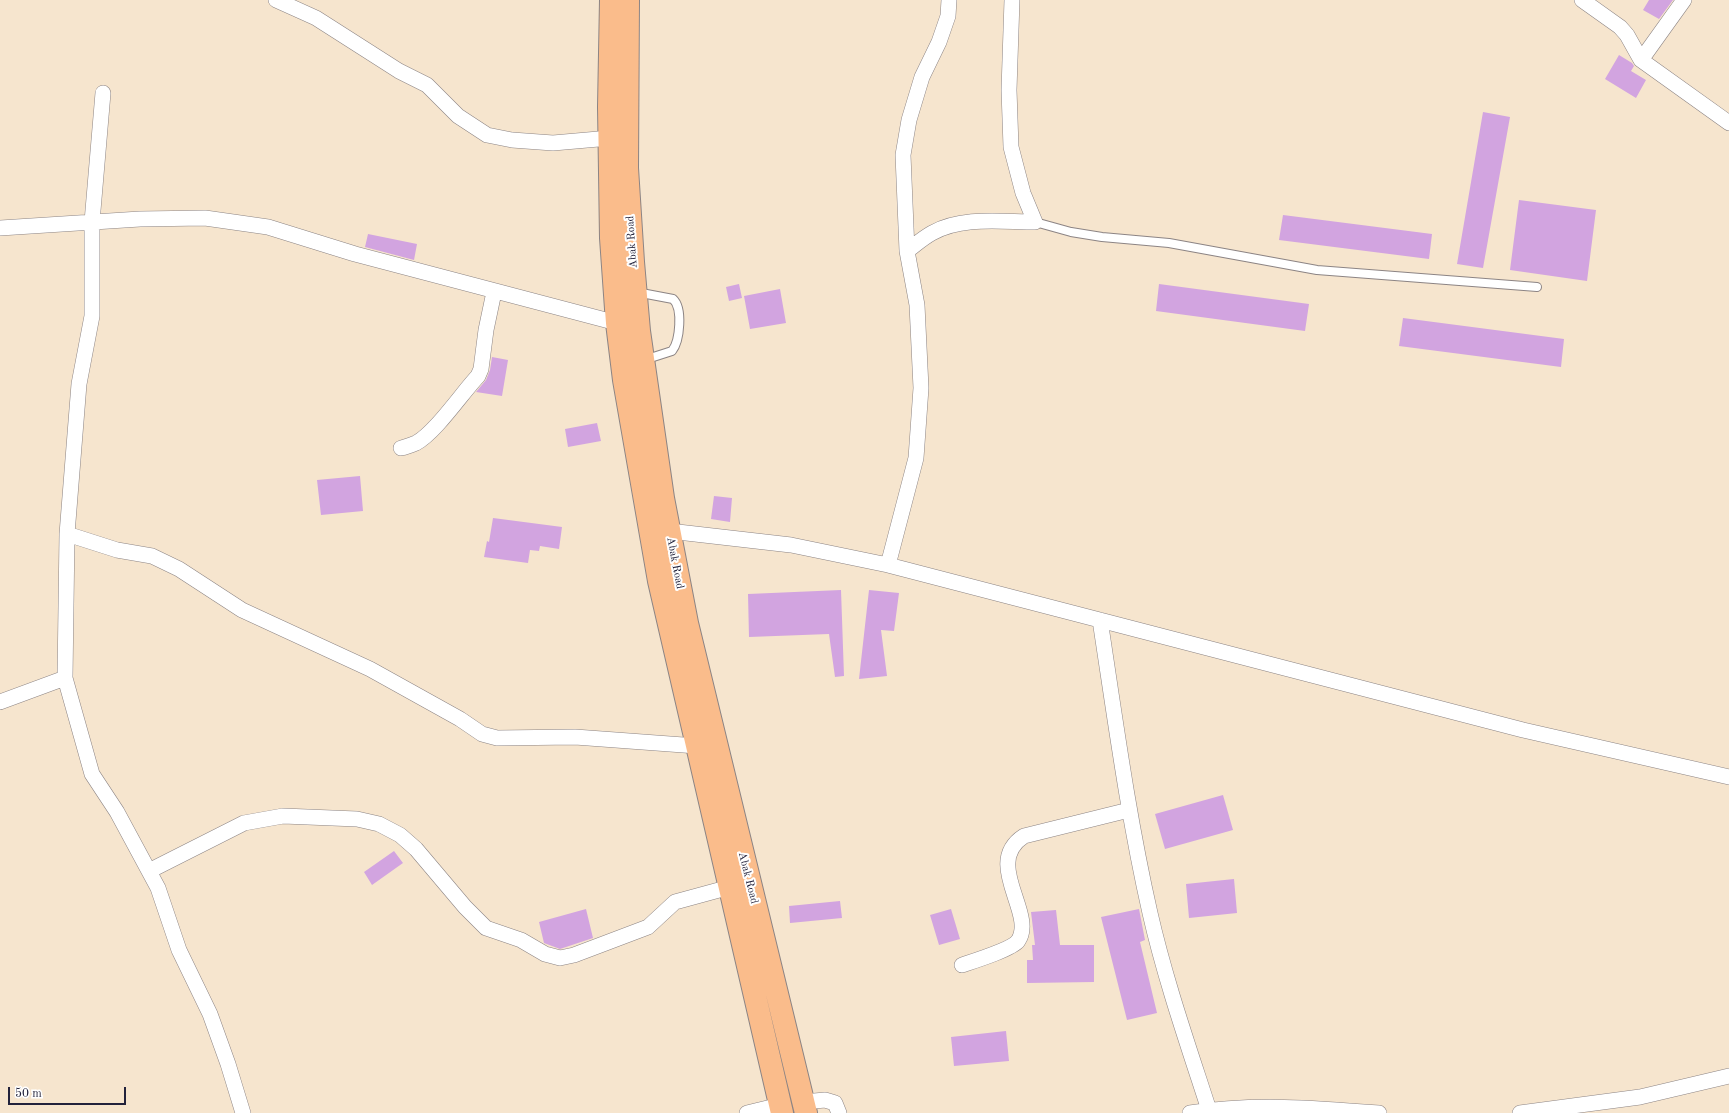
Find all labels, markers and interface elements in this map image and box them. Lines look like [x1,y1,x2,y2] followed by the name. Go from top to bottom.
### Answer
[624,215,640,269] street label: Abak Road
[663,536,687,590] street label: Abak Road
[735,851,761,905] street label: Abak Road
[10,1079,128,1105] scale bar
[15,1088,42,1100] text: 50 m

